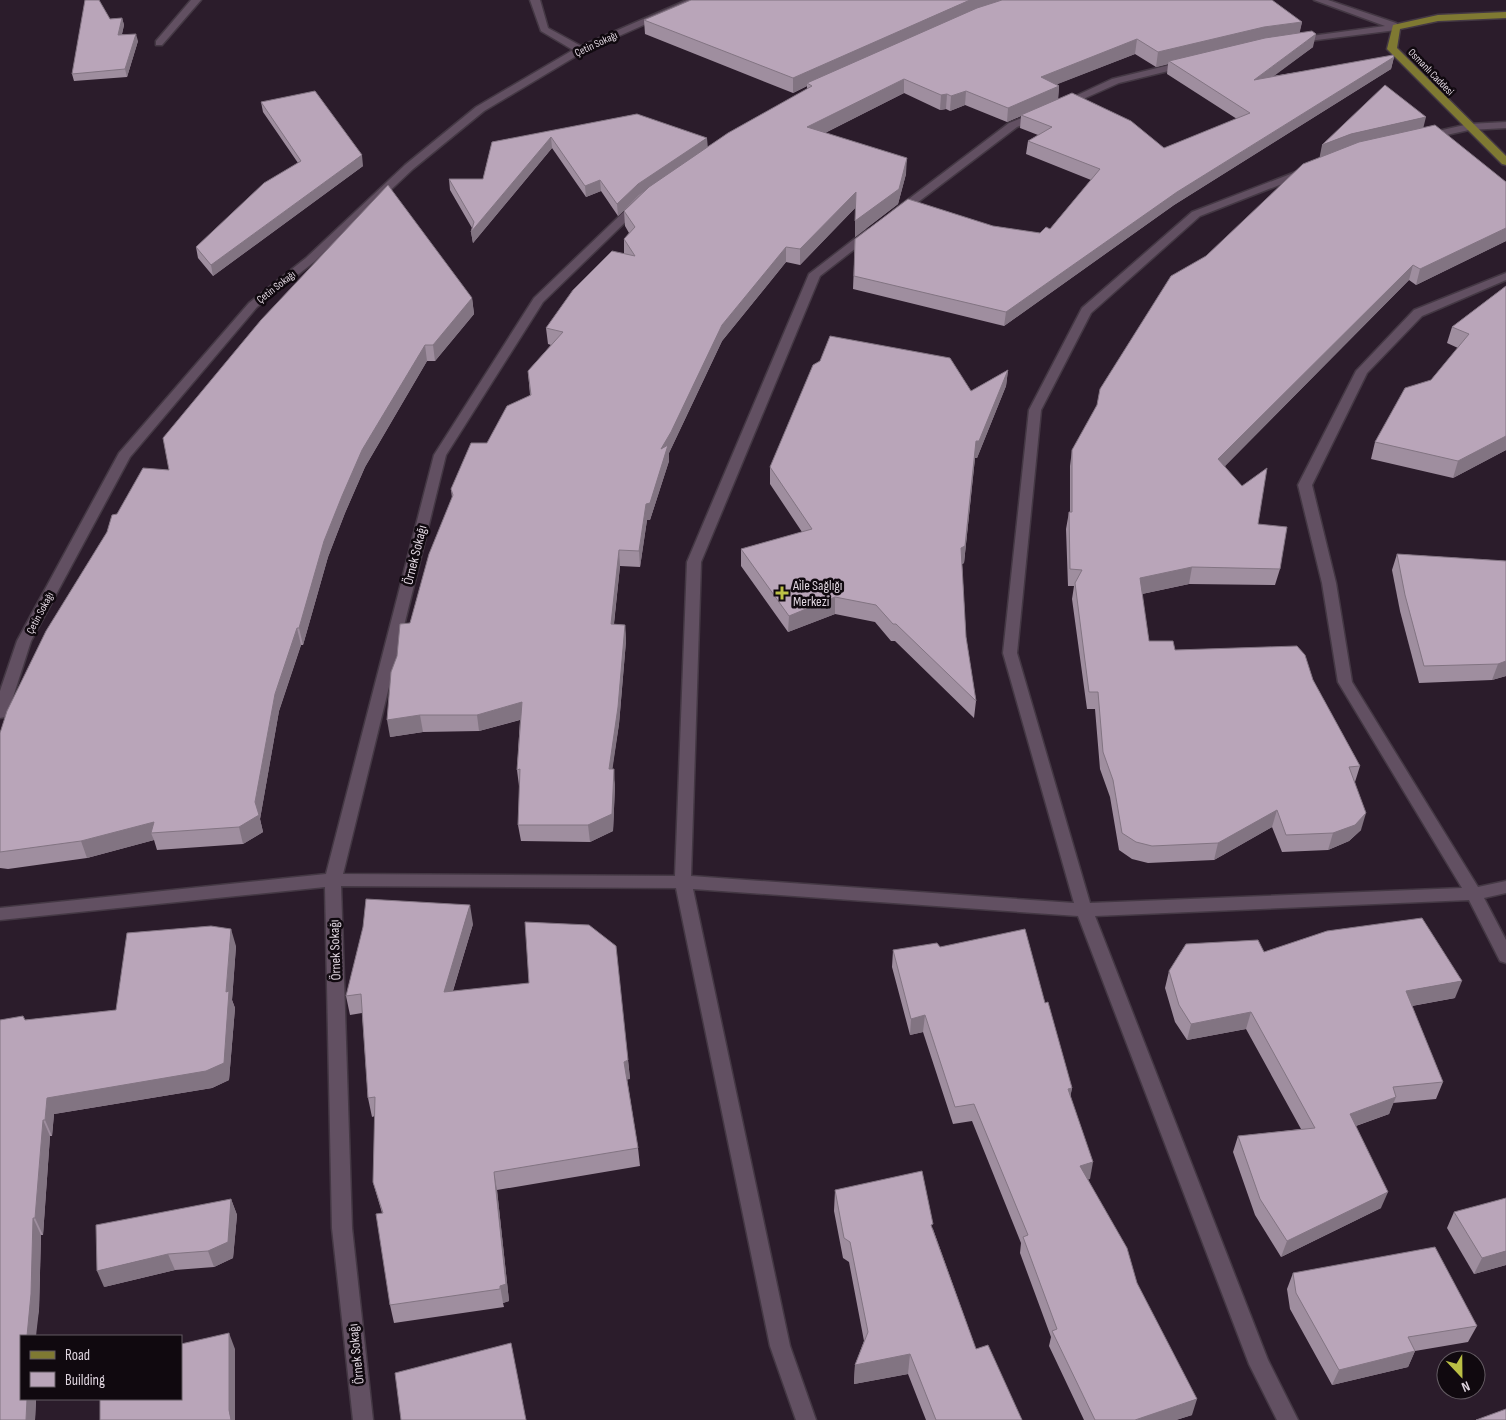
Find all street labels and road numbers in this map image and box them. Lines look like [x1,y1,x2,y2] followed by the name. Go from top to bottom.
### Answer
[573,28,619,60] street label: Çetin Sokağı
[1405,46,1457,98] street label: Osmanlı Caddesi
[254,268,298,306] street label: Çetin Sokağı
[399,523,431,587] street label: Örnek Sokağı
[24,590,56,636] street label: Çetin Sokağı
[325,919,345,981] street label: Örnek Sokağı
[344,1323,368,1385] street label: Örnek Sokağı

